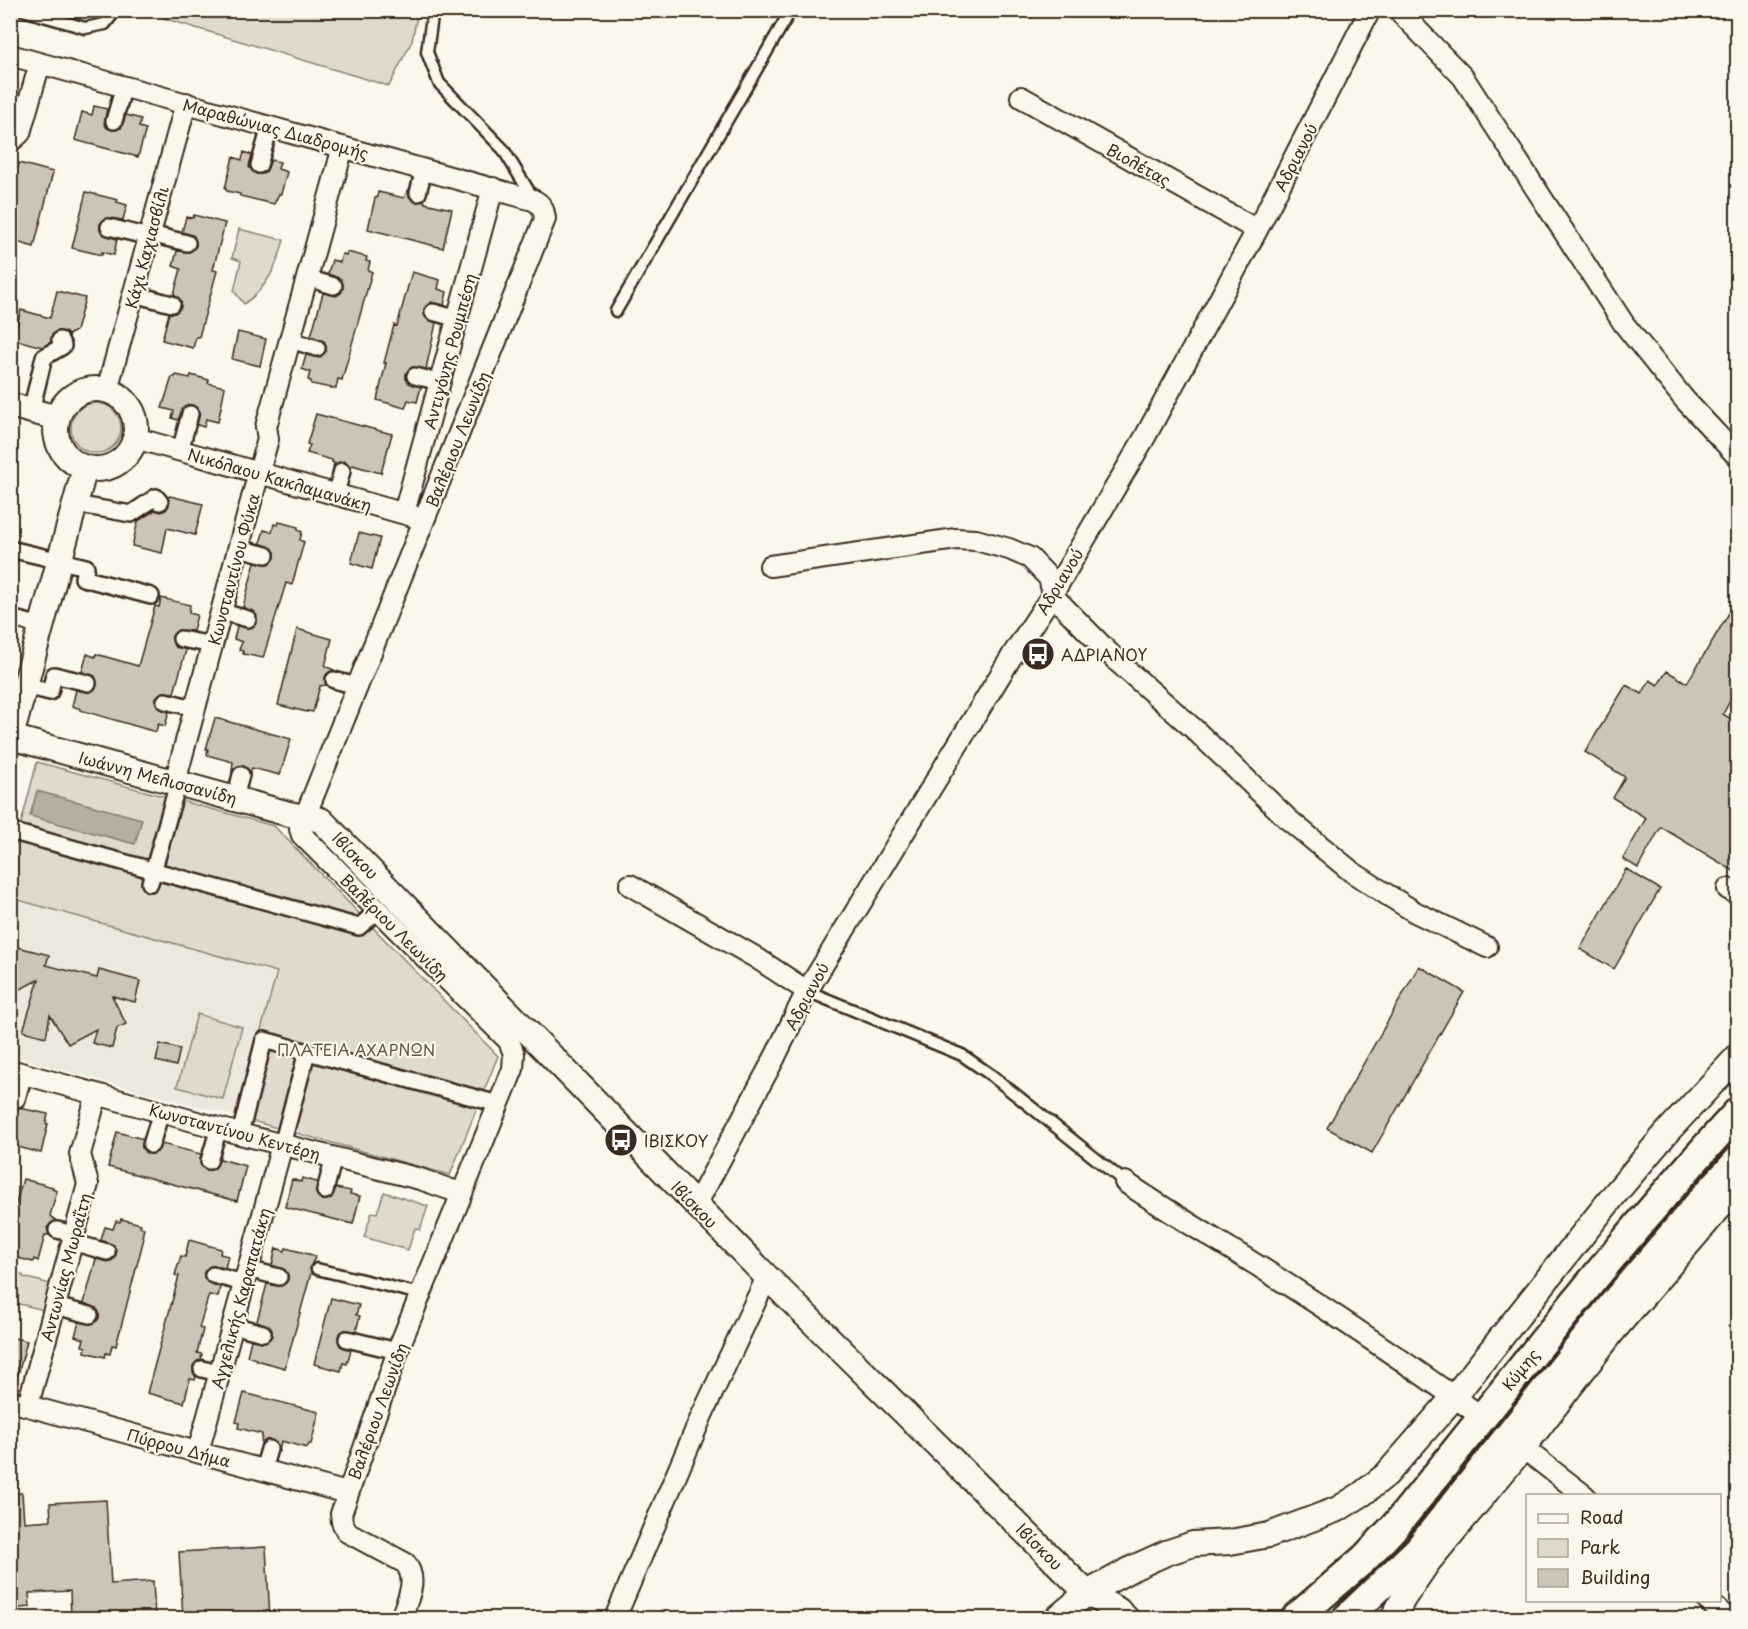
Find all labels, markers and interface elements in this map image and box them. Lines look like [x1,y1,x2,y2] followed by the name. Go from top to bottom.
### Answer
[180,92,372,164] street label: Μαραθώνιας Διαδρομής
[1268,119,1322,195] street label: Αδριανού
[1103,137,1175,191] street label: Βιολέτας
[118,183,174,311] street label: Κάχι Καχιασβίλι
[417,271,481,431] street label: Αντιγόνης Ρουμπέση
[419,368,495,510] street label: Βαλέριου Λεωνίδη
[185,441,375,517] street label: Νικόλαου Κακλαμανάκη
[201,490,265,648] street label: Κωνσταντίνου Φύκα
[1030,543,1088,619] street label: Αδριανού
[1020,636,1056,672] bus stop icon: ΑΔΡΙΑΝΟΥ
[1061,642,1148,666] place label: ΑΔΡΙΑΝΟΥ
[76,744,240,810] street label: Ιωάννη Μελισσανίδη
[327,826,385,884] street label: Ιβίσκου
[336,868,454,986] street label: Βαλέριου Λεωνίδη
[778,958,834,1034] street label: Αδριανού
[277,1037,435,1061] park label: ΠΛΑΤΕΙΑ ΑΧΑΡΝΩΝ
[147,1097,323,1165] street label: Κωνσταντίνου Κεντέρη
[603,1122,639,1158] bus stop icon: ΙΒΙΣΚΟΥ
[644,1128,709,1152] place label: ΙΒΙΣΚΟΥ
[666,1175,724,1233] street label: Ιβίσκου
[34,1190,96,1344] street label: Αντωνίας Μωραΐτη
[204,1205,276,1391] street label: Αγγελικής Καραπατάκη
[341,1339,413,1483] street label: Βαλέριου Λεωνίδη
[1496,1343,1544,1395] street label: Κύμης
[124,1422,234,1472] street label: Πύρρου Δήμα
[1526,1494,1721,1602] legend
[1580,1503,1624,1530] text: Road
[1011,1517,1069,1575] street label: Ιβίσκου
[1580,1533,1620,1560] text: Park
[1580,1563,1650,1590] text: Building

